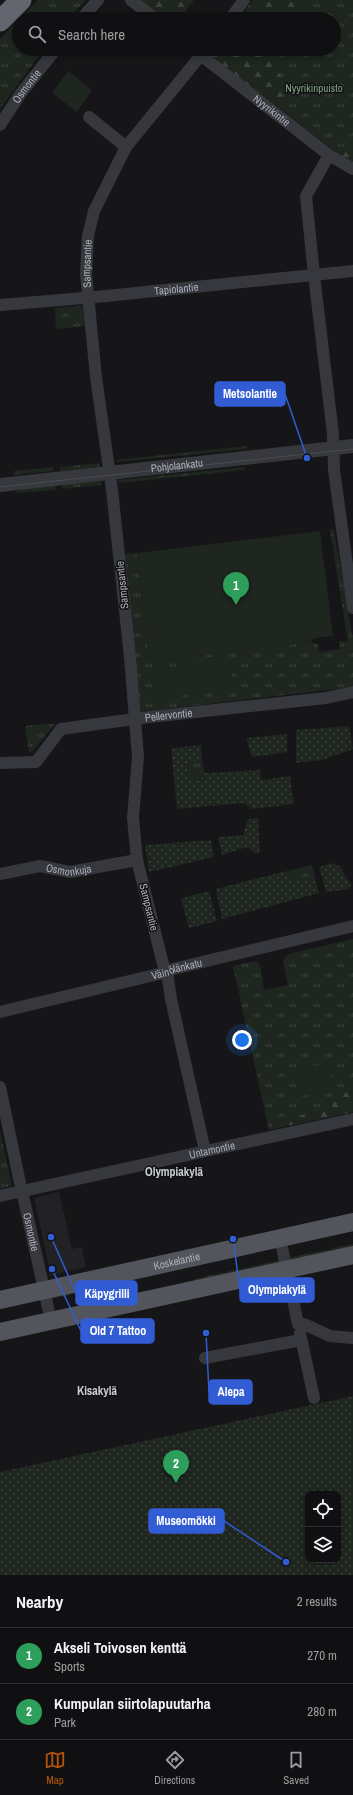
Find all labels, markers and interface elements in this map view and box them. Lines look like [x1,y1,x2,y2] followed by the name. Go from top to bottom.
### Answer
[12,12,341,56] search box
[26,23,48,45] icon: search
[58,24,125,45] text: Search here
[9,66,44,106] street label: Osmontie
[285,81,343,95] park label: Nyyrikinpuisto
[251,92,293,129] street label: Nyyrikintie
[79,239,95,288] street label: Sampsantie
[153,280,199,298] street label: Tapiolantie
[215,382,285,406] callout: Metsolantie
[223,386,278,402] text: Metsolantie
[150,456,204,475] street label: Pohjolankatu
[113,560,131,610] street label: Sampsantie
[223,572,249,605] pin: 1
[144,705,193,725] street label: Pellervontie
[45,860,92,879] street label: Osmonkuja
[136,882,162,932] street label: Sampsantie
[150,955,203,982] street label: Väinölänkatu
[232,1030,252,1050] your location
[188,1138,236,1162] street label: Untamontie
[145,1164,204,1180] district label: Olympiakylä
[20,1211,42,1253] street label: Osmontie
[152,1249,201,1273] street label: Koskelantie
[240,1278,314,1302] callout: Olympiakylä
[76,1281,137,1305] callout: Käpygrilli
[248,1282,307,1298] text: Olympiakylä
[85,1286,130,1302] text: Käpygrilli
[81,1319,154,1343] callout: Old 7 Tattoo
[90,1323,146,1339] text: Old 7 Tattoo
[209,1380,252,1404] callout: Alepa
[77,1383,117,1399] district label: Kisakylä
[218,1384,245,1400] text: Alepa
[163,1450,189,1483] pin: 2
[305,1491,341,1563] map controls
[305,1491,341,1527] button: locate
[149,1509,224,1533] callout: Museomökki
[156,1513,216,1529] text: Museomökki
[305,1527,341,1563] button: layers
[16,1590,63,1613] text: Nearby
[297,1593,337,1610] text: 2 results
[54,1637,186,1658] text: Akseli Toivosen kenttä
[26,1647,32,1664] text: 1
[307,1647,337,1664] text: 270 m
[54,1658,85,1675] text: Sports
[54,1693,211,1714] text: Kumpulan siirtolapuutarha
[26,1703,32,1720] text: 2
[307,1703,337,1720] text: 280 m
[54,1714,76,1731] text: Park
[44,1749,66,1787] tab: Map
[154,1749,195,1787] tab: Directions
[283,1749,309,1787] tab: Saved

